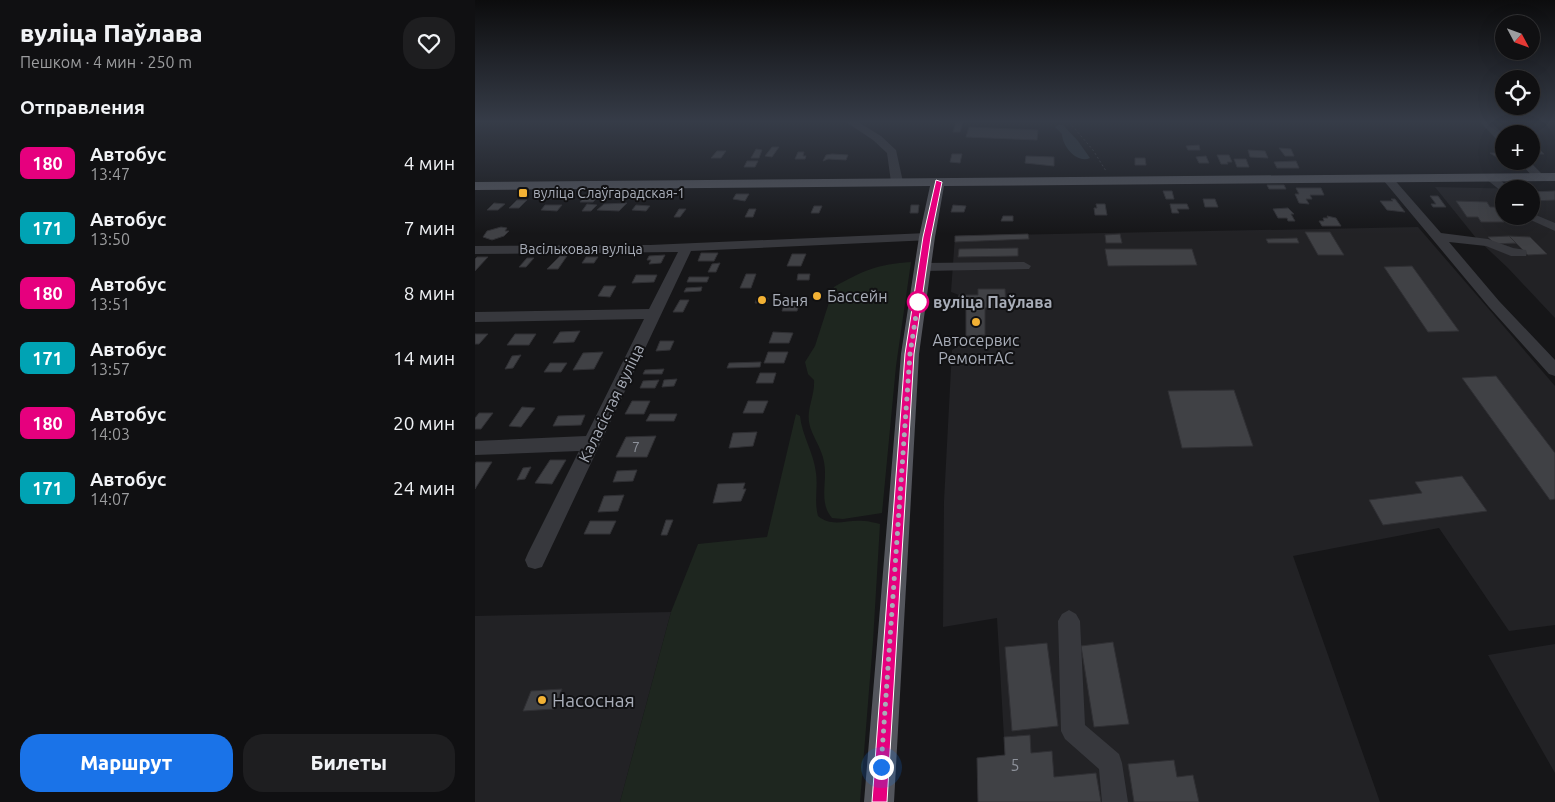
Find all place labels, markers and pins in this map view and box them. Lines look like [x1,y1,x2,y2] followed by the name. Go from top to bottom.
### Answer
[533,185,685,201] place label: вуліца Слаўгарадская-1
[517,187,529,199] marker: вуліца Слаўгарадская-1
[827,287,888,305] place label: Бассейн
[811,290,823,302] marker: Бассейн
[772,291,808,309] place label: Баня
[907,291,929,313] marker: вуліца Паўлава
[933,293,1052,311] place label: вуліца Паўлава
[756,294,768,306] marker: Баня
[970,316,982,328] marker: Автосервис РемонтАС
[932,331,1020,367] place label: Автосервис РемонтАС
[552,689,635,711] place label: Насосная
[536,694,548,706] marker: Насосная

